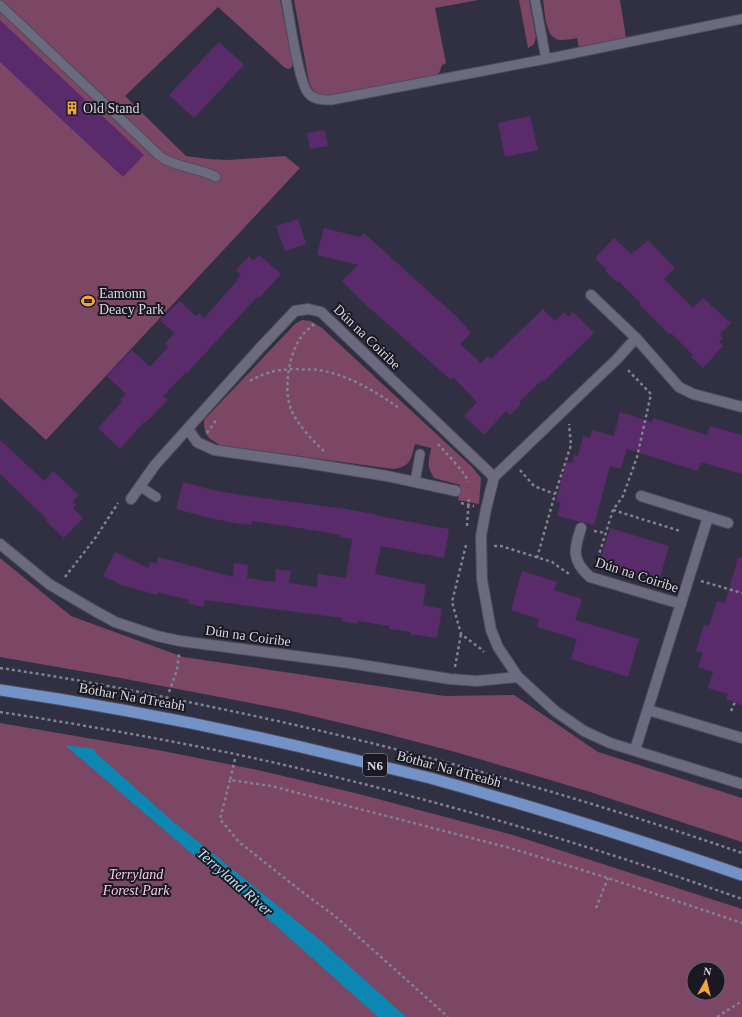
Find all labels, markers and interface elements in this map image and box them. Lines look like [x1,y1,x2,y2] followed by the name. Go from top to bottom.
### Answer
[64,100,80,116] building icon: Old Stand
[83,101,139,116] place label: Old Stand
[99,286,164,317] place label: Eamonn Deacy Park
[80,293,96,309] sports icon: Eamonn Deacy Park
[331,302,403,372] street label: Dún na Coiribe
[594,555,680,595] street label: Dún na Coiribe
[204,623,292,649] street label: Dún na Coiribe
[78,680,186,714] street label: Bóthar Na dTreabh
[395,748,503,790] street label: Bóthar Na dTreabh
[363,754,387,776] road number: N6
[194,845,276,919] water label: Terryland River
[102,867,170,898] park label: Terryland Forest Park
[686,961,726,1001] north arrow
[703,965,712,978] text: N

